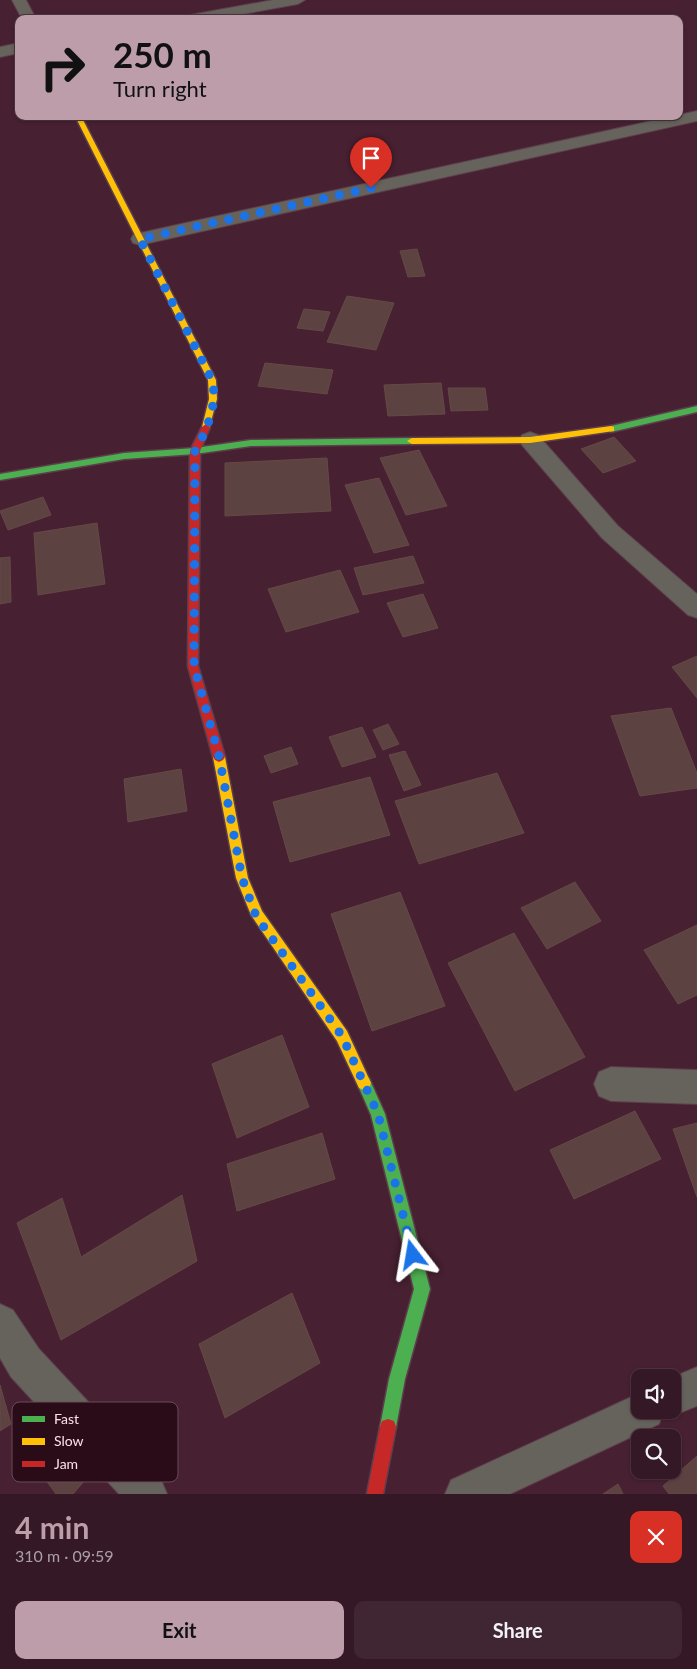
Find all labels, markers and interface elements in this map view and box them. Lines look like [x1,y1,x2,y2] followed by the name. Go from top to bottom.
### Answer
[113,33,212,75] text: 250 m
[30,35,95,100] icon: right
[113,75,207,102] text: Turn right
[350,137,392,188] pin
[357,144,385,172] icon: arrive
[386,1228,438,1280] position arrow
[631,1369,681,1479] map controls
[631,1369,681,1419] button: sound
[12,1402,178,1482] legend
[54,1410,79,1427] text: Fast
[631,1429,681,1479] button: search
[54,1432,84,1449] text: Slow
[54,1455,78,1472] text: Jam
[15,1509,89,1545] text: 4 min
[630,1511,682,1563] button: close
[15,1546,114,1565] text: 310 m · 09:59
[15,1601,344,1659] button: Exit
[354,1601,682,1659] button: Share

